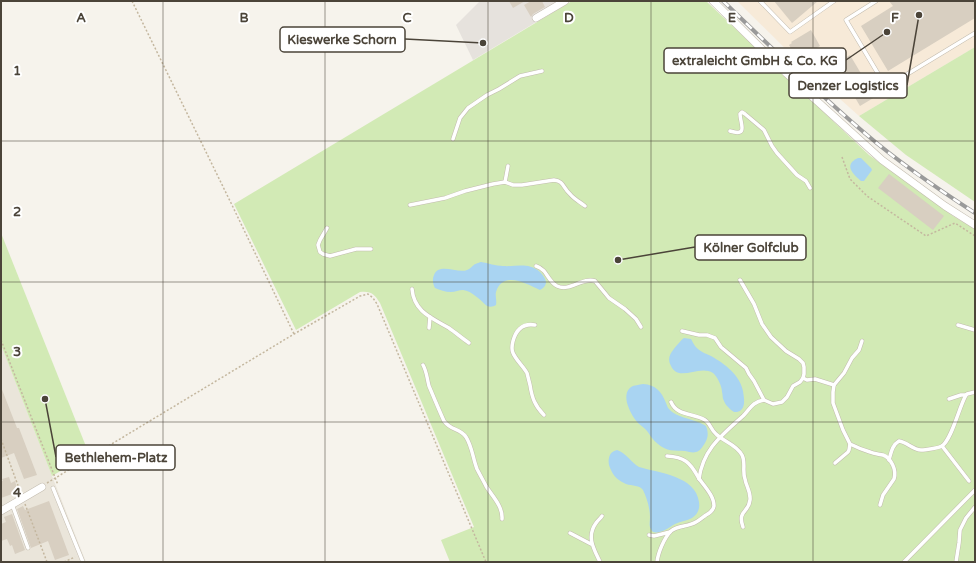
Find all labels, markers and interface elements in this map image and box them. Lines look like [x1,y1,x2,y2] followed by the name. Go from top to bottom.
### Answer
[76,10,86,26] text: A
[239,10,249,26] text: B
[402,10,412,26] text: C
[564,10,574,26] text: D
[728,10,736,26] text: E
[891,10,899,26] text: F
[280,27,405,52] callout: Kieswerke Schorn
[287,32,397,48] text: Kieswerke Schorn
[664,48,846,73] callout: extraleicht GmbH & Co. KG
[672,53,838,69] text: extraleicht GmbH & Co. KG
[13,63,21,79] text: 1
[789,73,907,98] callout: Denzer Logistics
[797,78,899,94] text: Denzer Logistics
[13,204,21,220] text: 2
[695,235,806,260] callout: Kölner Golfclub
[703,240,799,256] text: Kölner Golfclub
[13,344,21,360] text: 3
[56,445,175,470] callout: Bethlehem-Platz
[65,450,168,466] text: Bethlehem-Platz
[13,485,22,501] text: 4

